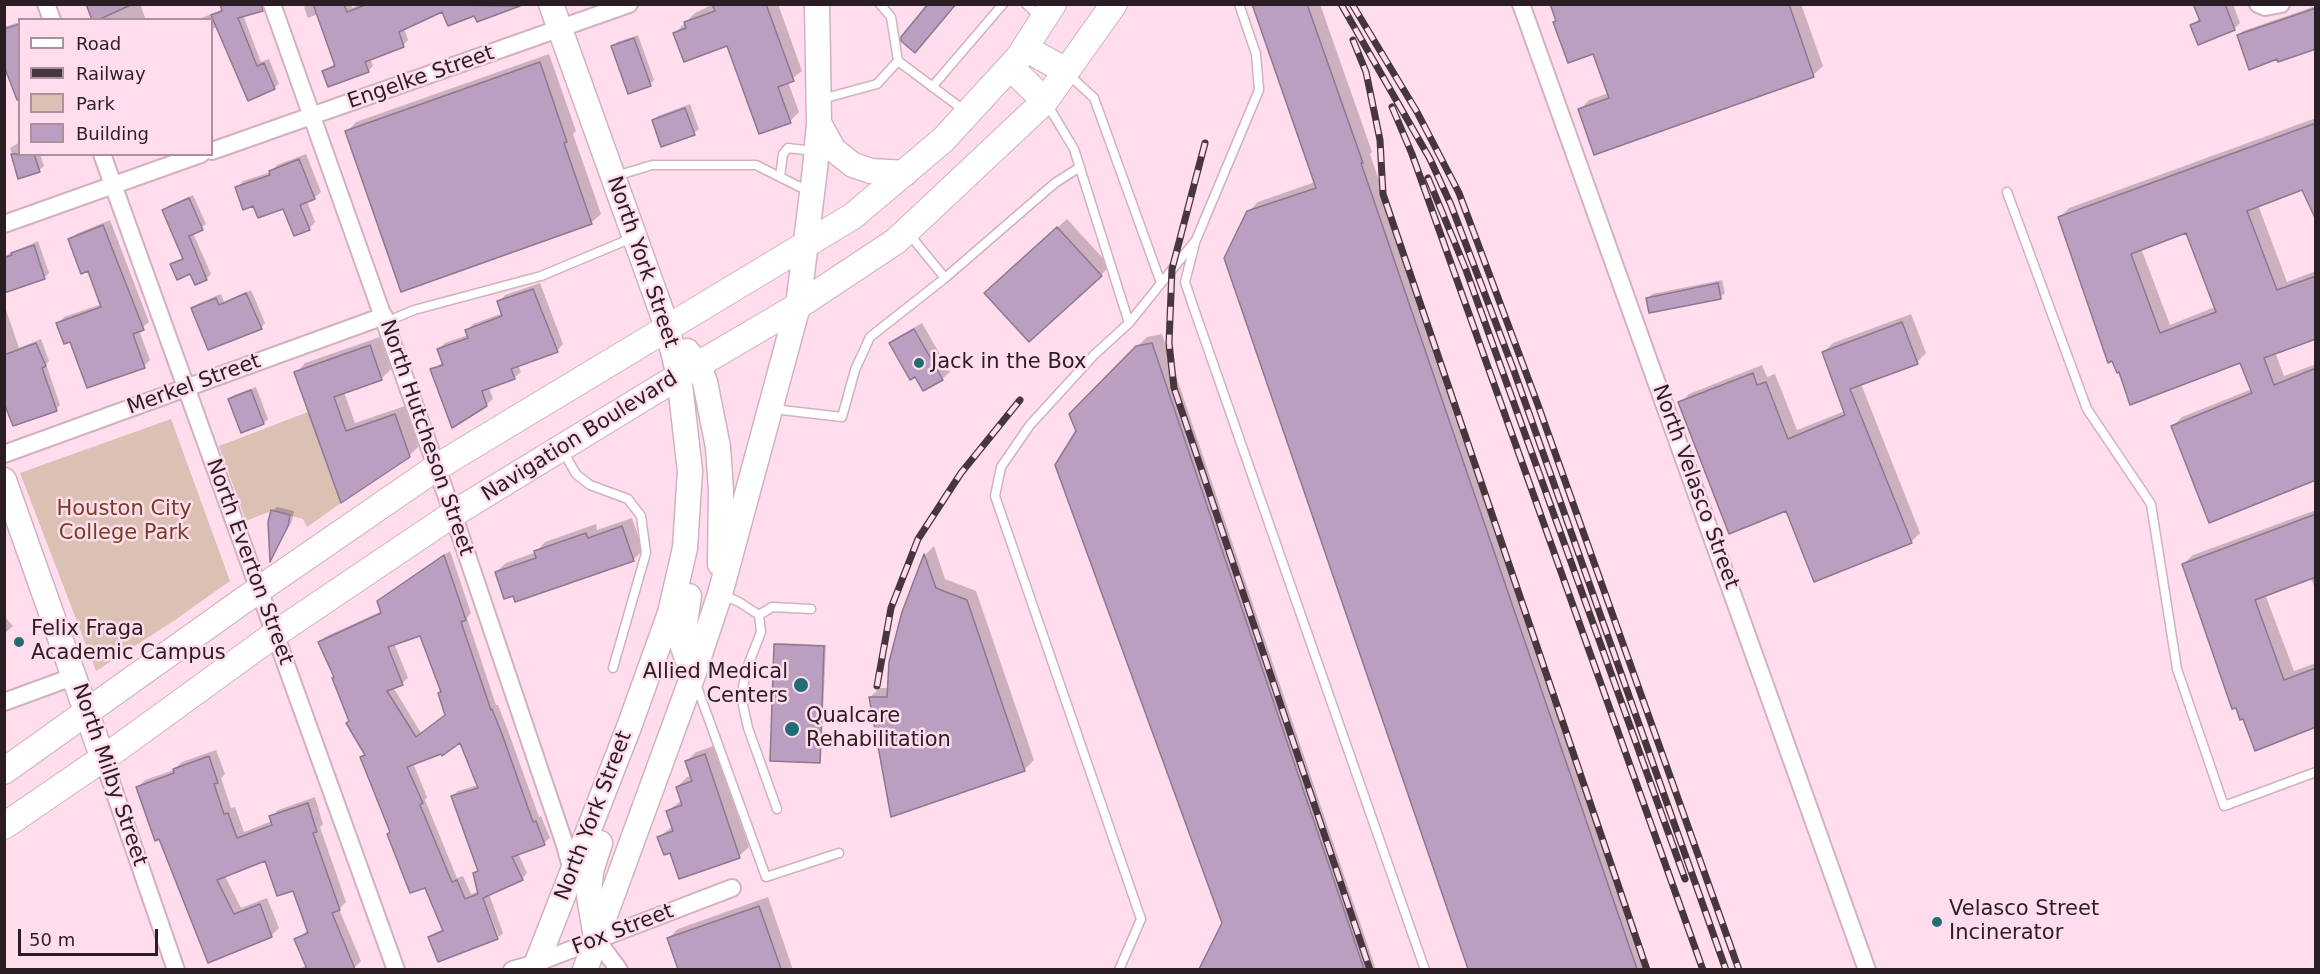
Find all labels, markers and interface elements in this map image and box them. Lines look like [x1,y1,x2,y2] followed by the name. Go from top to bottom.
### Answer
[18,18,213,156] legend
[76,33,121,54] text: Road
[344,41,498,115] street label: Engelke Street
[76,63,146,84] text: Railway
[76,93,115,114] text: Park
[76,123,149,144] text: Building
[601,173,683,351] street label: North York Street
[374,317,478,559] street label: North Hutcheson Street
[124,349,264,421] street label: Merkel Street
[931,350,1086,376] place label: Jack in the Box
[912,356,926,370] marker: Jack in the Box
[477,366,683,508] street label: Navigation Boulevard
[1646,381,1744,593] street label: North Velasco Street
[200,455,298,669] street label: North Everton Street
[56,497,192,547] park label: Houston City College Park
[31,617,226,667] place label: Felix Fraga Academic Campus
[12,635,26,649] marker: Felix Fraga Academic Campus
[643,660,788,710] place label: Allied Medical Centers
[792,676,810,694] marker: Allied Medical Centers
[66,680,152,870] street label: North Milby Street
[806,704,951,754] place label: Qualcare Rehabilitation
[783,720,801,738] marker: Qualcare Rehabilitation
[550,728,638,904] street label: North York Street
[1949,897,2099,947] place label: Velasco Street Incinerator
[569,899,677,961] street label: Fox Street
[1930,915,1944,929] marker: Velasco Street Incinerator
[21,917,160,955] scale bar
[29,929,75,950] text: 50 m

